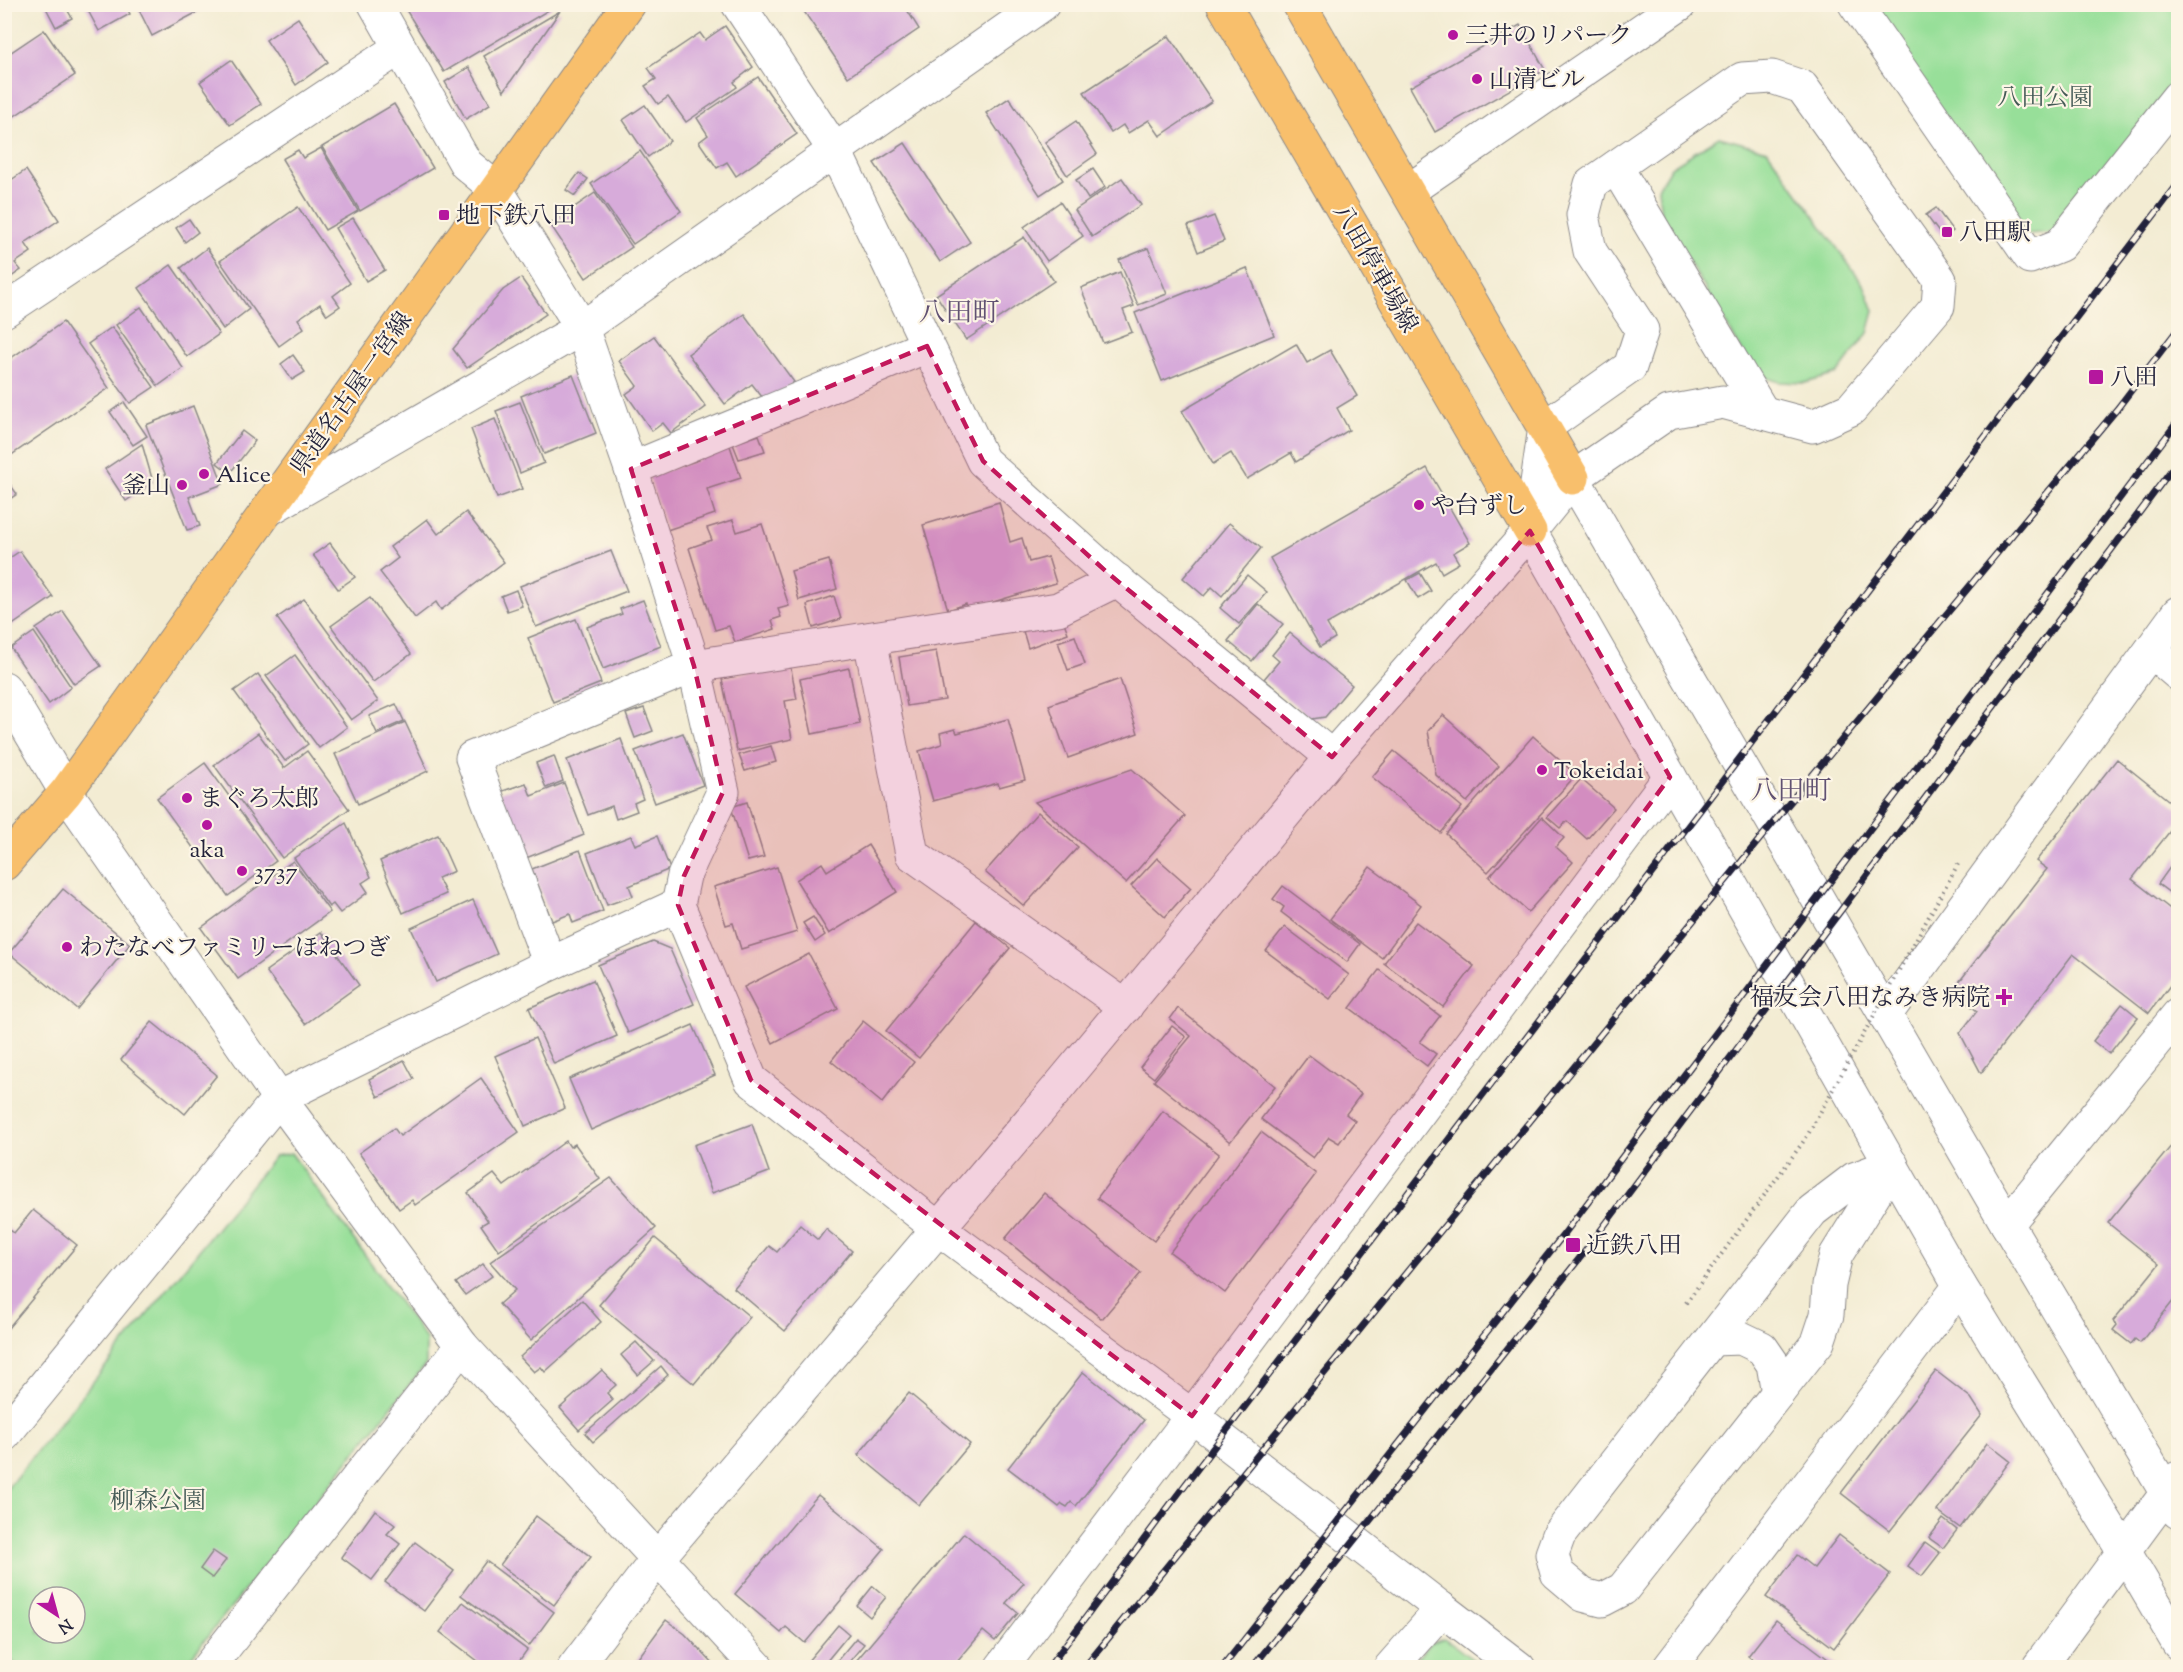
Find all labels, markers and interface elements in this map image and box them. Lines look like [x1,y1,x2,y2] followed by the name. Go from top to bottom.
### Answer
[1465,20,1632,54] place label: 三井のリパーク
[1446,28,1460,42] marker: 三井のリパーク
[1489,64,1585,98] place label: 山清ビル
[1470,72,1484,86] marker: 山清ビル
[1997,82,2093,116] park label: 八田公園
[1324,198,1425,340] street label: 八田停車場線
[456,200,576,234] place label: 地下鉄八田
[437,208,451,222] marker: 地下鉄八田
[1959,217,2031,251] place label: 八田駅
[1940,225,1954,239] marker: 八田駅
[919,295,1000,334] district label: 八田町
[284,306,422,483] street label: 県道名古屋一宮線
[2110,362,2158,396] place label: 八田
[2087,368,2105,386] marker: 八田
[216,459,271,493] place label: Alice
[197,467,211,481] marker: Alice
[122,470,170,504] place label: 釜山
[175,478,189,492] marker: 釜山
[1431,490,1527,524] place label: や台ずし
[1412,498,1426,512] marker: や台ずし
[1554,755,1644,789] place label: Tokeidai
[1535,763,1549,777] marker: Tokeidai
[1751,773,1832,812] district label: 八田町
[199,783,319,817] place label: まぐろ太郎
[180,791,194,805] marker: まぐろ太郎
[200,818,214,832] marker: aka
[189,834,225,868] place label: aka
[254,856,297,890] place label: 3737
[235,864,249,878] marker: 3737
[79,932,391,966] place label: わたなべファミリーほねつぎ
[60,940,74,954] marker: わたなべファミリーほねつぎ
[1750,982,1990,1016] place label: 福友会八田なみき病院
[1995,988,2013,1006] marker: 福友会八田なみき病院
[1586,1230,1682,1264] place label: 近鉄八田
[1564,1236,1582,1254] marker: 近鉄八田
[110,1485,206,1519] park label: 柳森公園
[27,1585,87,1645] north arrow
[52,1612,76,1638] text: N

